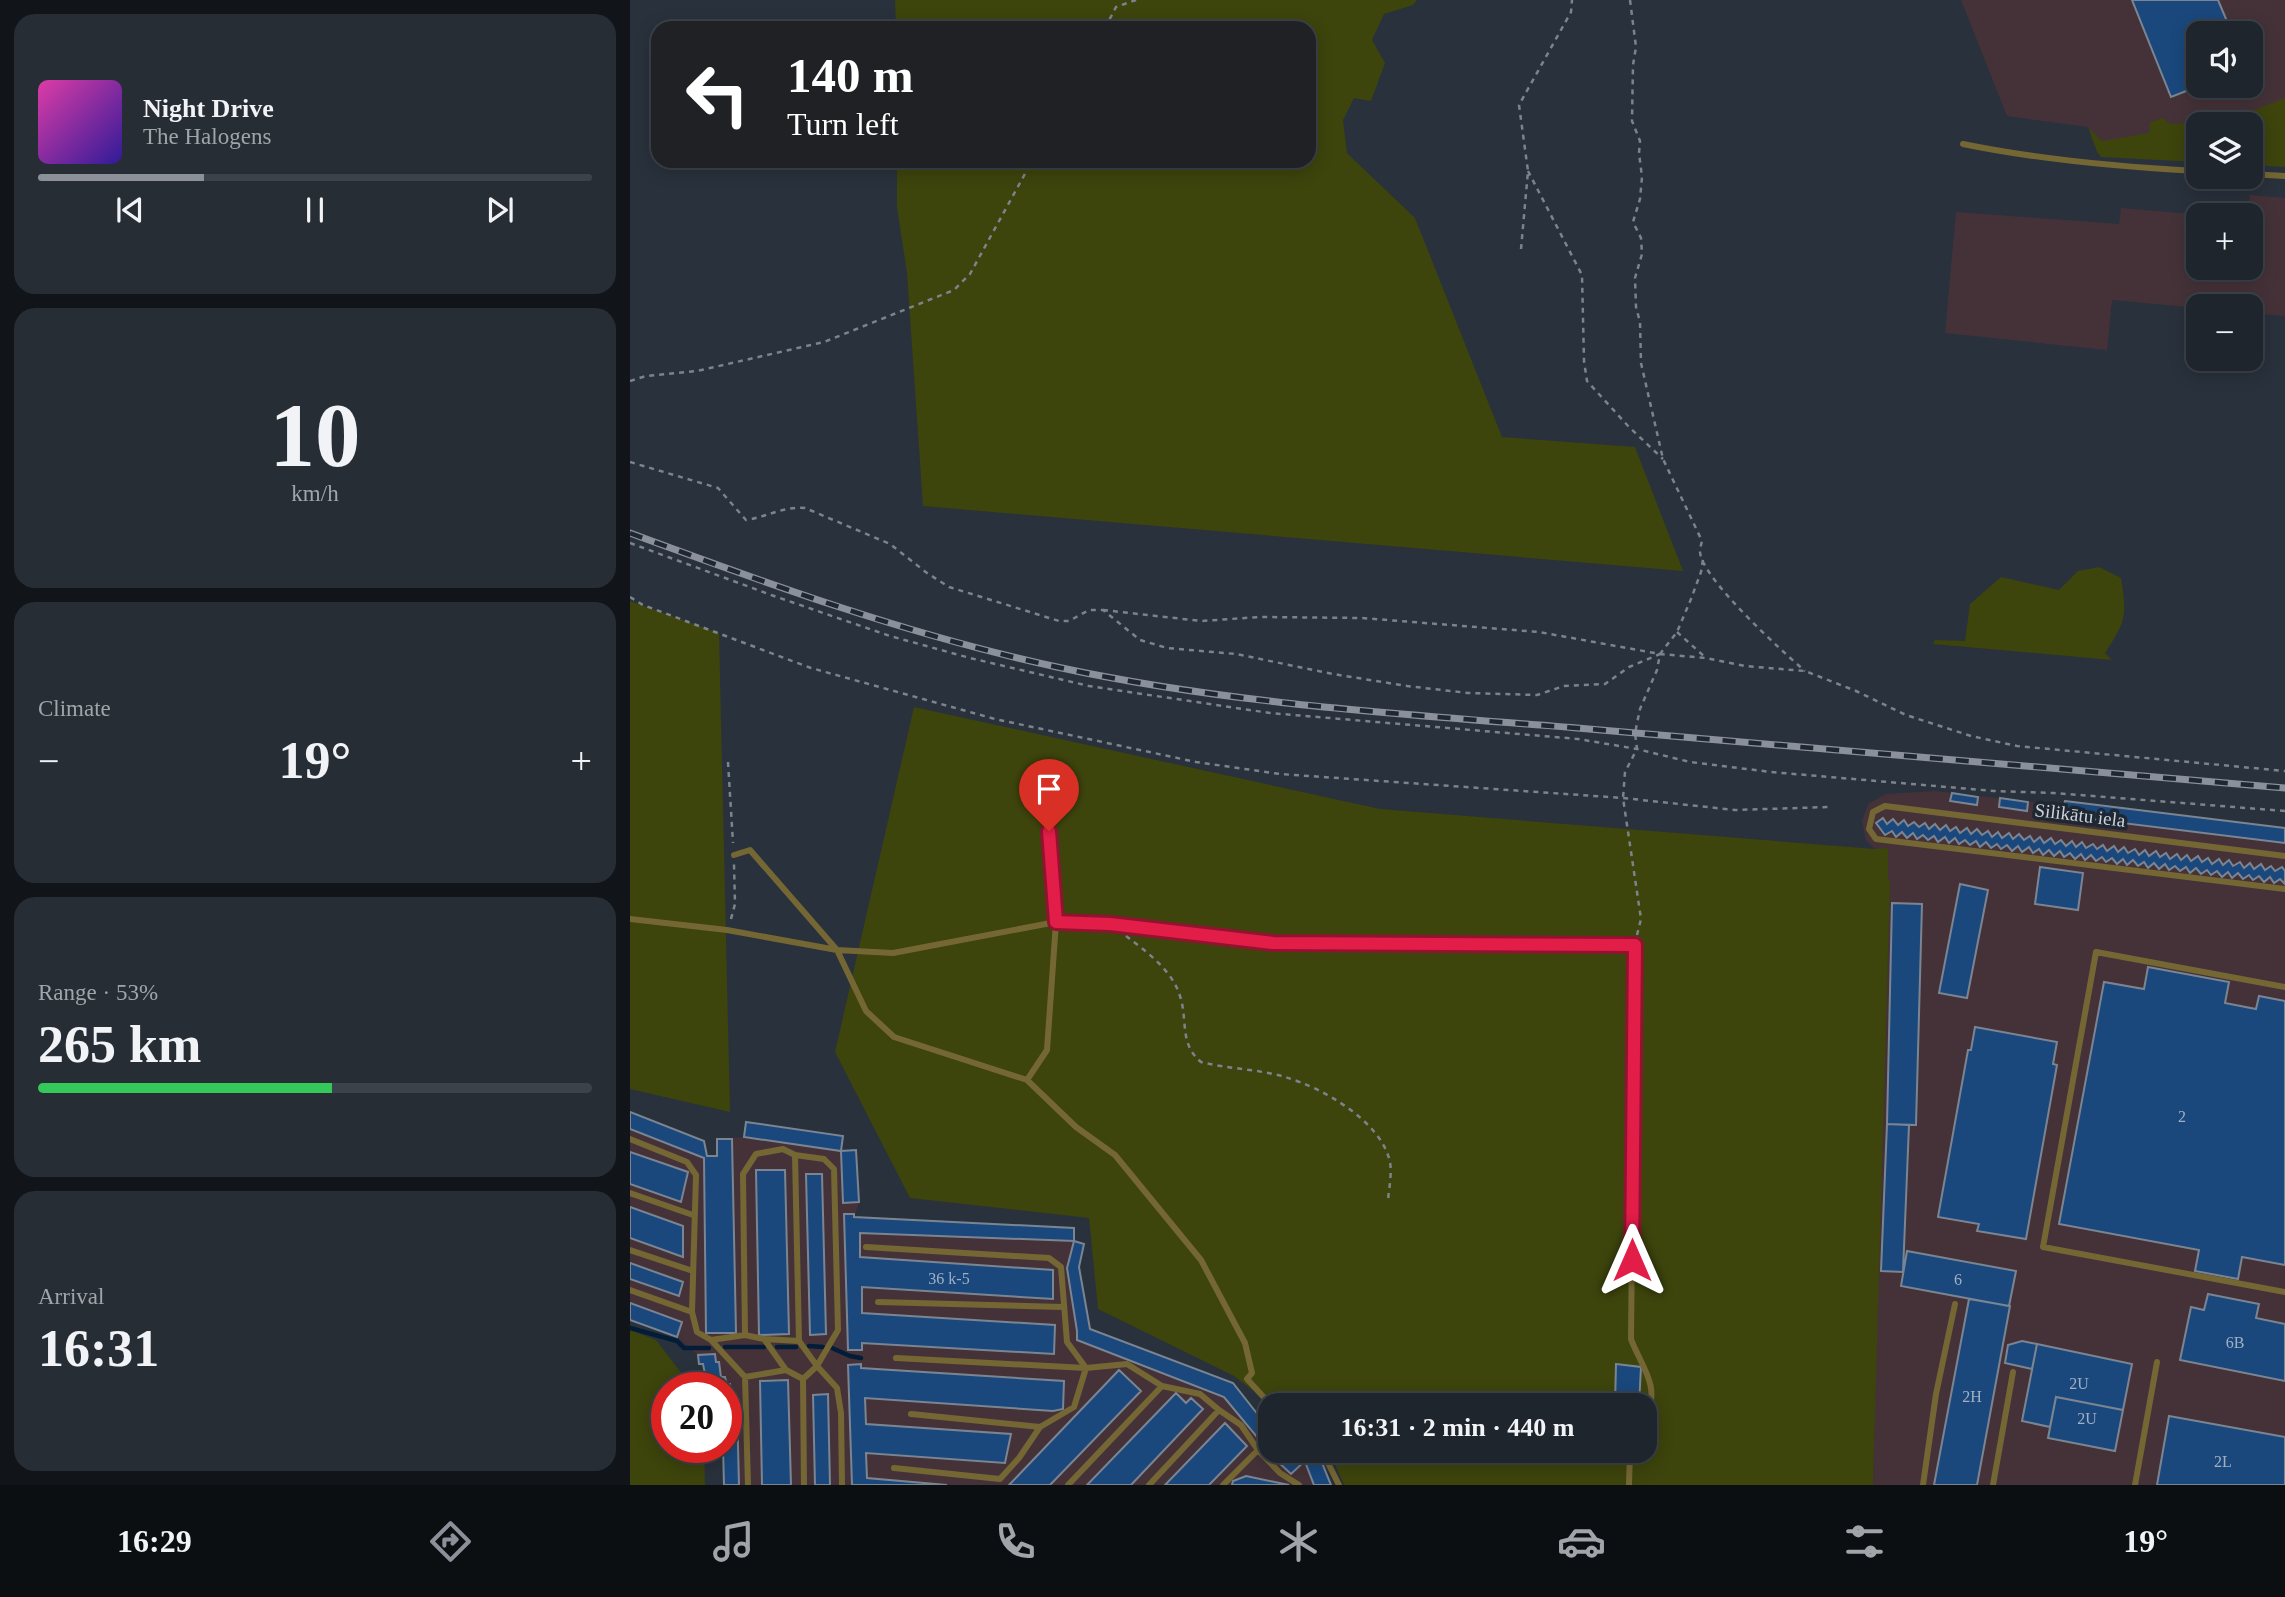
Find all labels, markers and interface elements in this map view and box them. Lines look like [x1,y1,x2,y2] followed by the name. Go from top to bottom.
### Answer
[2186,21,2263,371] map controls
[2186,21,2263,98] button: sound
[787,48,914,103] text: 140 m
[672,49,763,140] icon: left
[143,94,274,123] text: Night Drive
[787,106,899,142] text: Turn left
[2186,112,2263,189] button: layers
[143,124,271,149] text: The Halogens
[111,191,149,229] icon: previous
[296,191,334,229] icon: pause
[481,191,519,229] icon: next
[2186,203,2263,280] button: +
[2186,294,2263,371] button: −
[270,385,361,486] text: 10
[291,481,339,506] text: km/h
[38,696,111,721] text: Climate
[279,732,351,789] text: 19°
[38,740,59,782] text: −
[571,740,592,782] text: +
[1019,759,1079,831] pin
[1030,770,1068,808] icon: arrive
[2033,799,2127,831] street label: Silikātu iela
[38,980,158,1005] text: Range · 53%
[38,1016,201,1073] text: 265 km
[2178,1108,2186,1125] house number: 2
[1595,1223,1669,1297] position arrow
[928,1270,970,1287] house number: 36 k-5
[1954,1271,1962,1288] house number: 6
[38,1284,104,1309] text: Arrival
[38,1320,159,1377] text: 16:31
[2226,1334,2244,1351] house number: 6B
[651,1372,742,1463] speed limit sign: 20
[2069,1375,2089,1392] house number: 2U
[1962,1388,1982,1405] house number: 2H
[2077,1410,2097,1427] house number: 2U
[1341,1413,1575,1442] text: 16:31 · 2 min · 440 m
[2214,1453,2232,1470] house number: 2L
[426,1517,475,1566] icon: directions
[709,1517,758,1566] icon: music
[991,1517,1040,1566] icon: phone
[1274,1517,1323,1566] icon: climate
[1557,1517,1606,1566] icon: car
[1840,1517,1889,1566] icon: filters
[117,1523,192,1559] text: 16:29
[2123,1523,2168,1559] text: 19°

